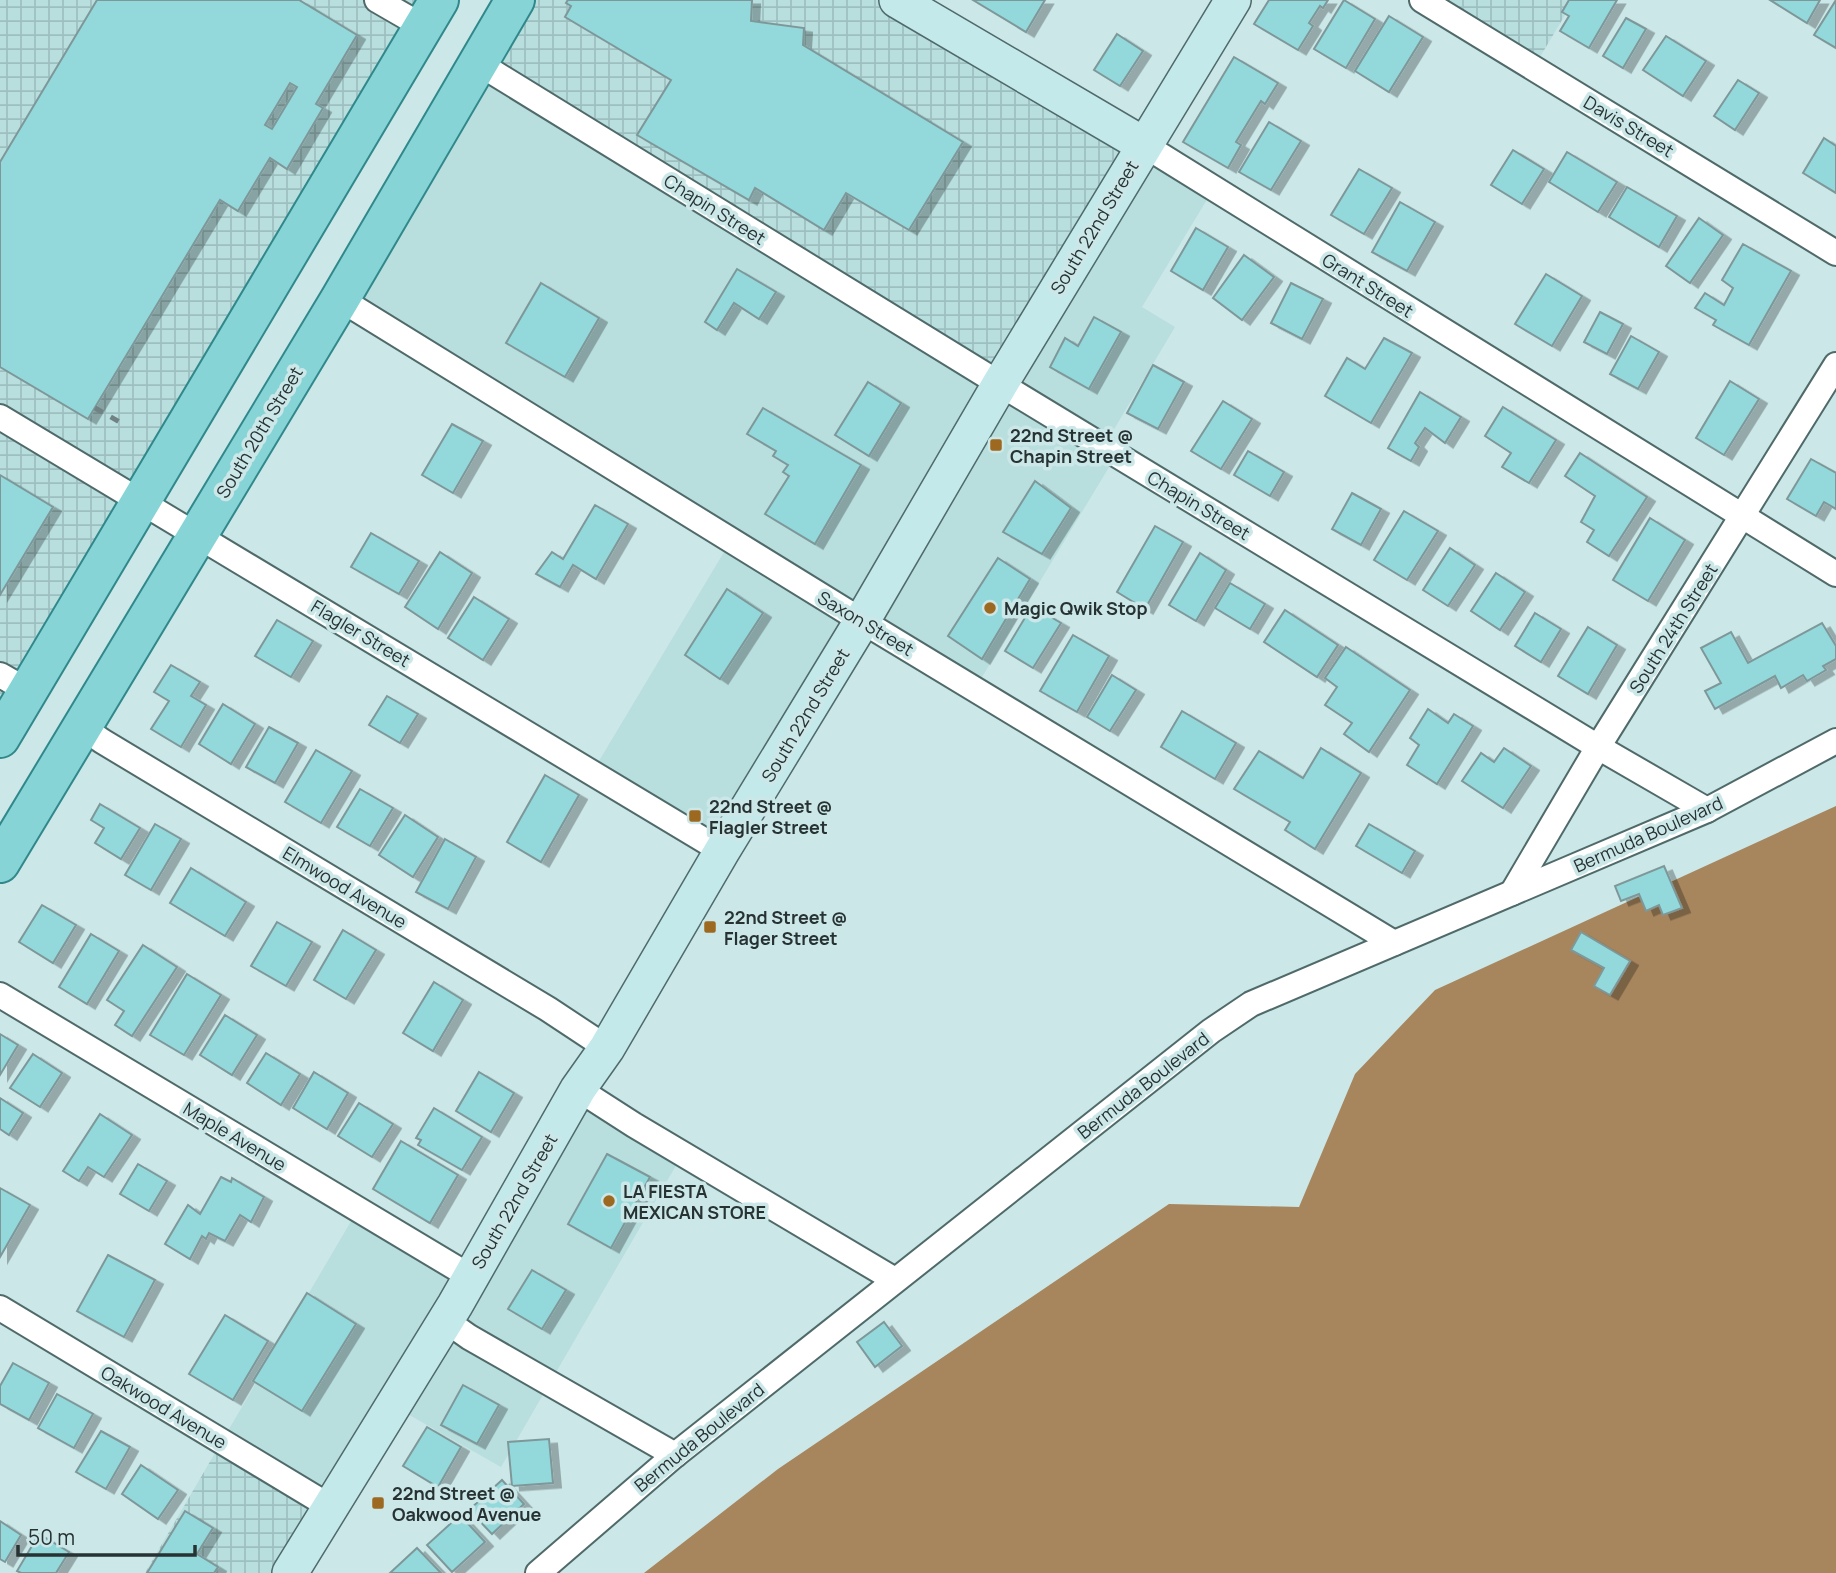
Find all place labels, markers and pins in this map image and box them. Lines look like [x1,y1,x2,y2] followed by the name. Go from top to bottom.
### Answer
[1010,423,1133,468] place label: 22nd Street @ Chapin Street
[988,437,1004,453] marker: 22nd Street @ Chapin Street
[1004,596,1147,620] place label: Magic Qwik Stop
[982,600,998,616] marker: Magic Qwik Stop
[709,794,832,839] place label: 22nd Street @ Flagler Street
[687,808,703,824] marker: 22nd Street @ Flagler Street
[724,905,847,950] place label: 22nd Street @ Flager Street
[702,919,718,935] marker: 22nd Street @ Flager Street
[623,1179,766,1224] place label: LA FIESTA MEXICAN STORE
[601,1193,617,1209] marker: LA FIESTA MEXICAN STORE
[392,1481,542,1526] place label: 22nd Street @ Oakwood Avenue
[370,1495,386,1511] marker: 22nd Street @ Oakwood Avenue

